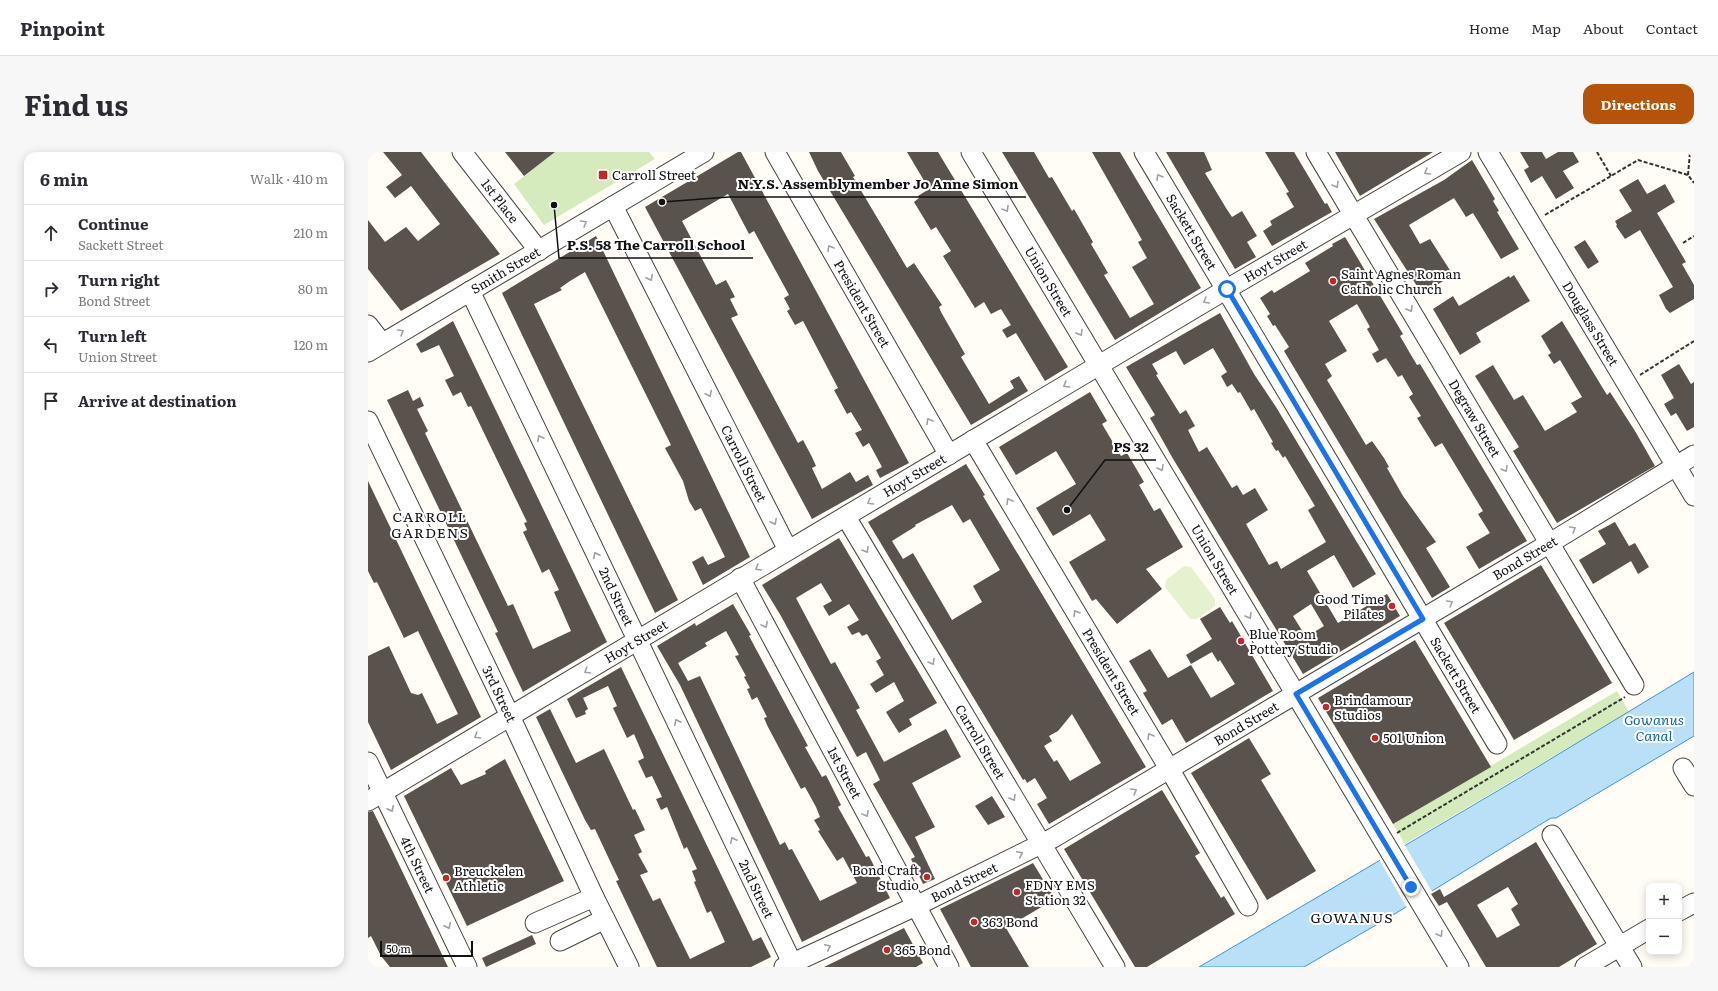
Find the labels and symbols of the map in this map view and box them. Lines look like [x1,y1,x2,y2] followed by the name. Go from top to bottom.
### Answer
[612,165,697,184] place label: Carroll Street
[1424,167,1431,174] one-way arrow
[597,169,609,181] marker: Carroll Street
[729,171,1026,197] callout: N.Y.S. Assemblymember Jo Anne Simon
[738,173,1019,193] text: N.Y.S. Assemblymember Jo Anne Simon
[1156,174,1164,181] one-way arrow
[477,175,524,227] street label: 1st Place
[1331,181,1339,188] one-way arrow
[1162,190,1223,274] street label: Sackett Street
[1001,205,1009,212] one-way arrow
[580,221,587,228] one-way arrow
[559,232,753,258] callout: P.S. 58 The Carroll School
[567,234,745,254] text: P.S. 58 The Carroll School
[1240,234,1311,286] street label: Hoyt Street
[467,241,544,298] street label: Smith Street
[1021,242,1078,321] street label: Union Street
[827,245,834,252] one-way arrow
[830,256,896,352] street label: President Street
[1341,264,1461,298] place label: Saint Agnes Roman Catholic Church
[645,274,652,281] one-way arrow
[1328,276,1338,286] marker: Saint Agnes Roman Catholic Church
[1558,277,1624,370] street label: Douglass Street
[1218,280,1236,298] route start
[1203,297,1210,304] one-way arrow
[1405,305,1412,312] one-way arrow
[397,329,404,336] one-way arrow
[1076,329,1083,336] one-way arrow
[1445,375,1506,461] street label: Degraw Street
[1063,380,1070,387] one-way arrow
[704,390,711,397] one-way arrow
[927,418,934,425] one-way arrow
[717,422,772,506] street label: Carroll Street
[537,434,545,442] one-way arrow
[1105,434,1156,460] callout: PS 32
[1113,436,1149,456] text: PS 32
[879,448,950,501] street label: Hoyt Street
[1157,464,1164,471] one-way arrow
[1500,465,1508,472] one-way arrow
[867,497,874,504] one-way arrow
[1007,498,1014,505] one-way arrow
[391,506,469,542] district label: CARROLL GARDENS
[769,518,777,525] one-way arrow
[1187,520,1244,599] street label: Union Street
[1569,526,1576,534] one-way arrow
[1489,530,1561,584] street label: Bond Street
[861,546,868,553] one-way arrow
[593,551,601,559] one-way arrow
[755,563,762,570] one-way arrow
[595,564,639,630] street label: 2nd Street
[1315,589,1384,623] place label: Good Time Pilates
[1446,600,1453,608] one-way arrow
[1387,601,1397,611] marker: Good Time Pilates
[1073,610,1080,617] one-way arrow
[1245,612,1252,619] one-way arrow
[600,614,672,667] street label: Hoyt Street
[761,621,768,628] one-way arrow
[1078,624,1146,719] street label: President Street
[1249,624,1339,658] place label: Blue Room Pottery Studio
[1426,633,1487,717] street label: Sackett Street
[1236,636,1246,646] marker: Blue Room Pottery Studio
[928,658,935,665] one-way arrow
[478,662,522,726] street label: 3rd Street
[584,666,591,673] one-way arrow
[1334,690,1412,724] place label: Brindamour Studios
[1210,696,1283,750] street label: Bond Street
[951,701,1011,783] street label: Carroll Street
[1321,702,1331,712] marker: Brindamour Studios
[1624,709,1684,745] water label: Gowanus Canal
[674,719,682,727] one-way arrow
[1383,728,1445,747] place label: 501 Union
[474,731,481,739] one-way arrow
[1147,733,1154,740] one-way arrow
[1370,733,1380,743] marker: 501 Union
[823,743,867,802] street label: 1st Street
[1130,788,1137,795] one-way arrow
[1009,794,1016,801] one-way arrow
[386,805,394,813] one-way arrow
[862,810,869,817] one-way arrow
[396,833,440,897] street label: 4th Street
[730,836,738,844] one-way arrow
[1016,851,1024,859] one-way arrow
[735,856,779,922] street label: 2nd Street
[927,857,1001,906] street label: Bond Street
[852,860,919,894] place label: Bond Craft Studio
[454,861,524,895] place label: Breuckelen Athletic
[922,872,932,882] marker: Bond Craft Studio
[441,873,451,883] marker: Breuckelen Athletic
[1025,875,1095,909] place label: FDNY EMS Station 32
[1402,878,1420,896] route end
[1012,887,1022,897] marker: FDNY EMS Station 32
[1310,907,1394,927] district label: GOWANUS
[982,912,1038,931] place label: 363 Bond
[969,917,979,927] marker: 363 Bond
[443,922,451,930] one-way arrow
[1435,930,1442,937] one-way arrow
[380,939,473,958] scale bar
[895,940,951,959] place label: 365 Bond
[823,944,831,952] one-way arrow
[882,945,892,955] marker: 365 Bond

